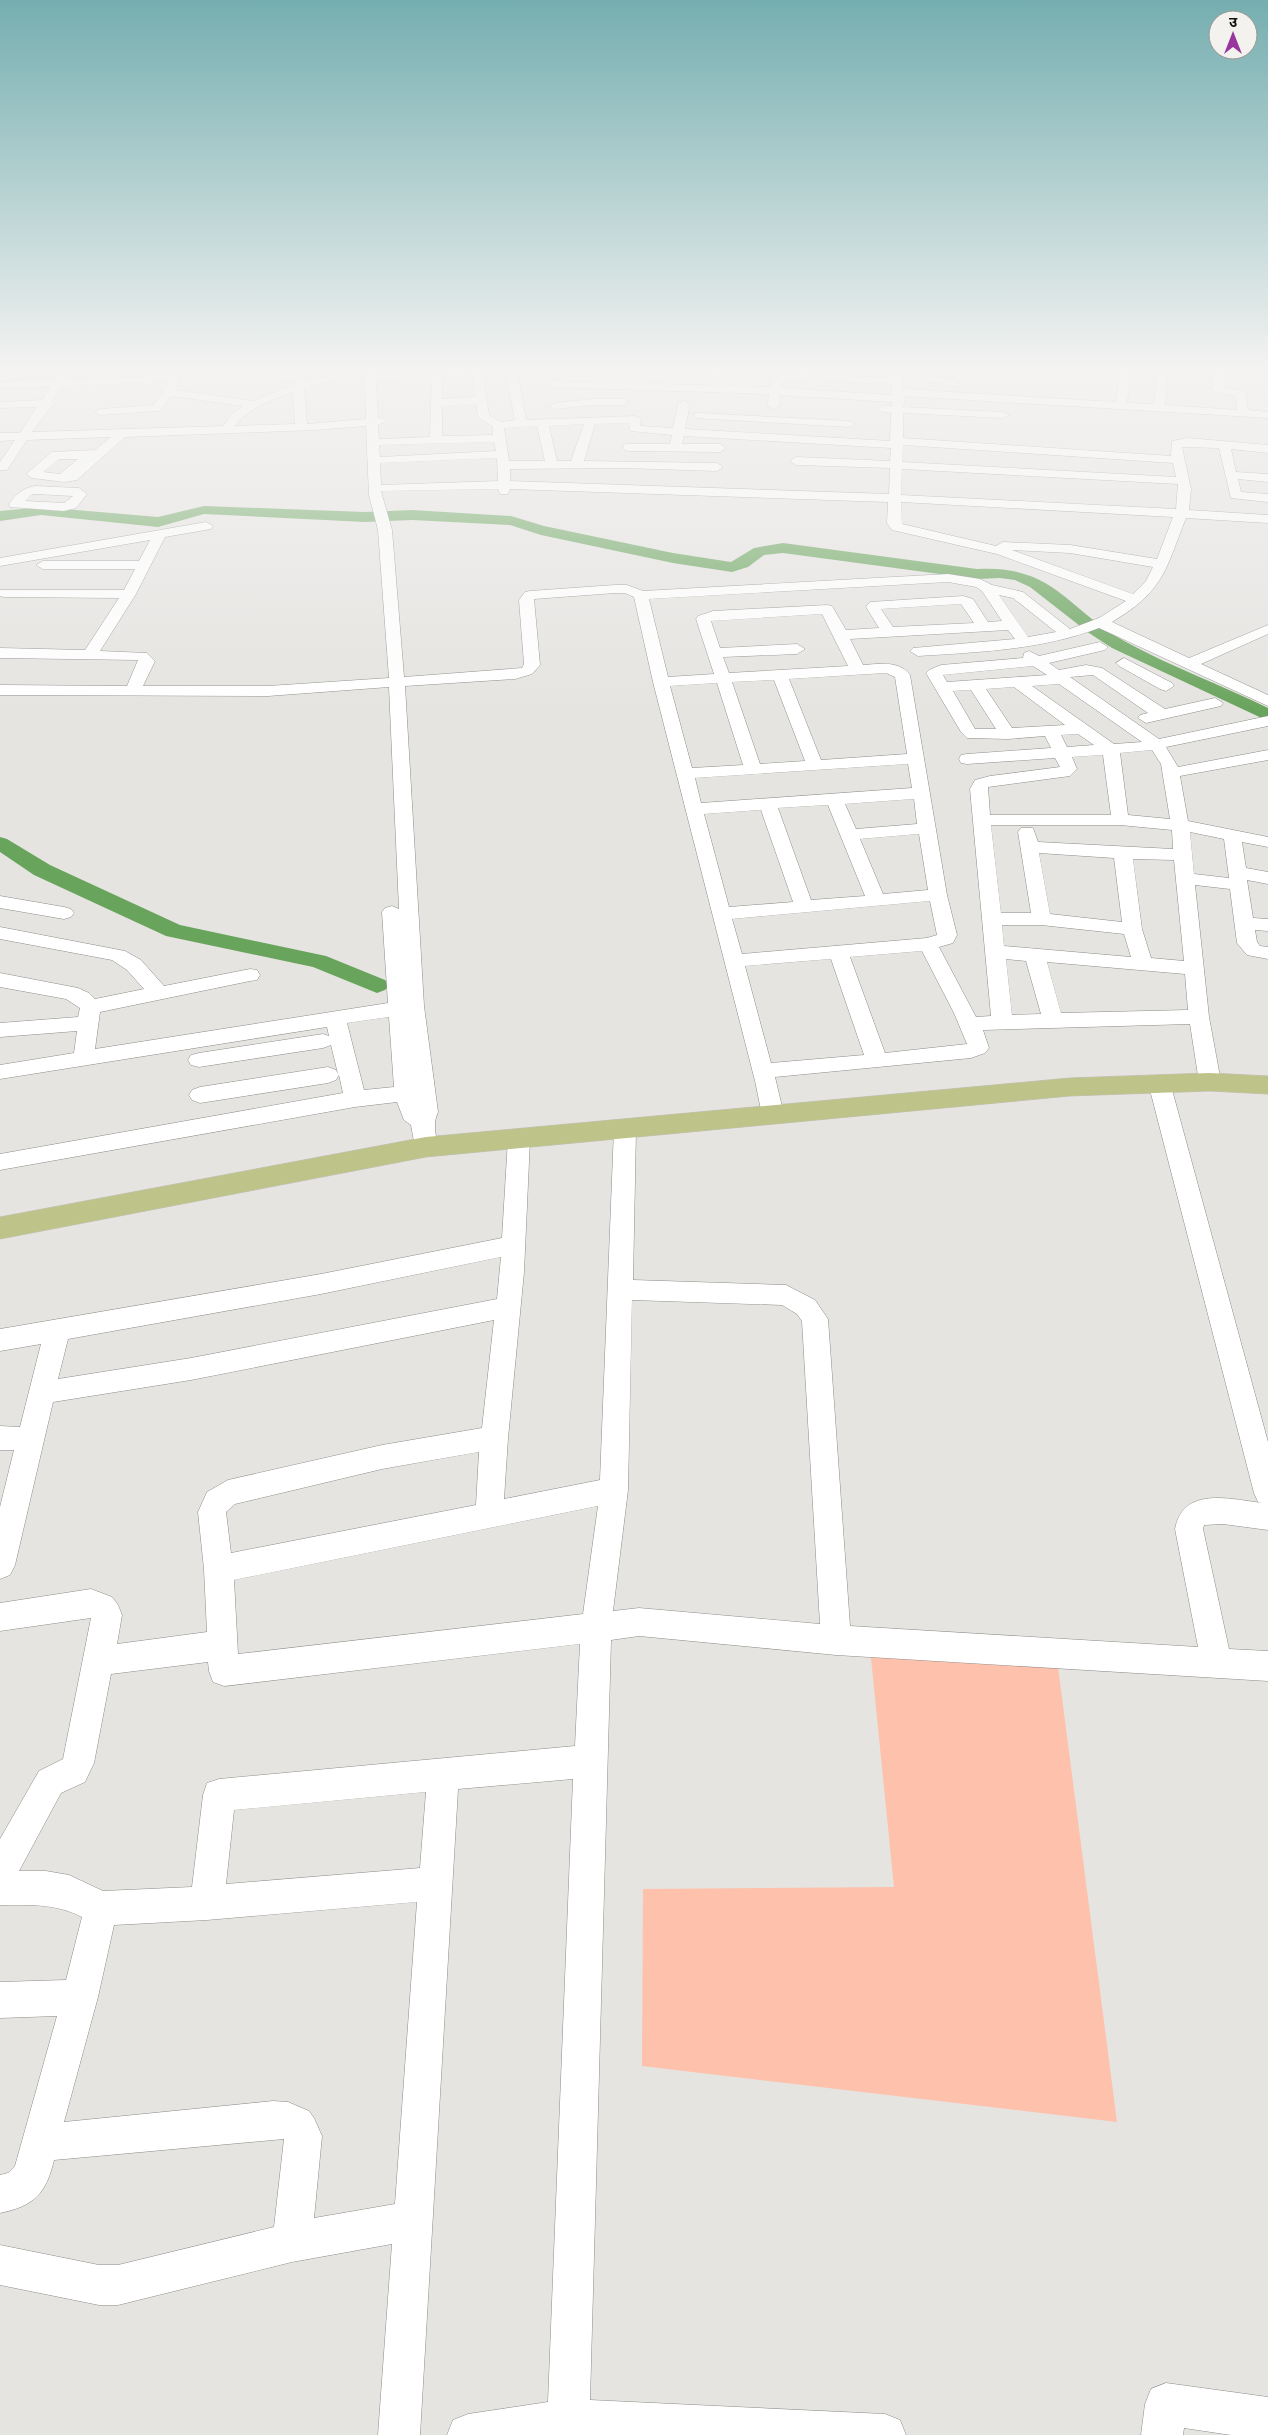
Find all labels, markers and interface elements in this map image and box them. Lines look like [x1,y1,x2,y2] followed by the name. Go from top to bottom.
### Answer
[1208,10,1258,60] north arrow
[1229,13,1238,31] text: उ

